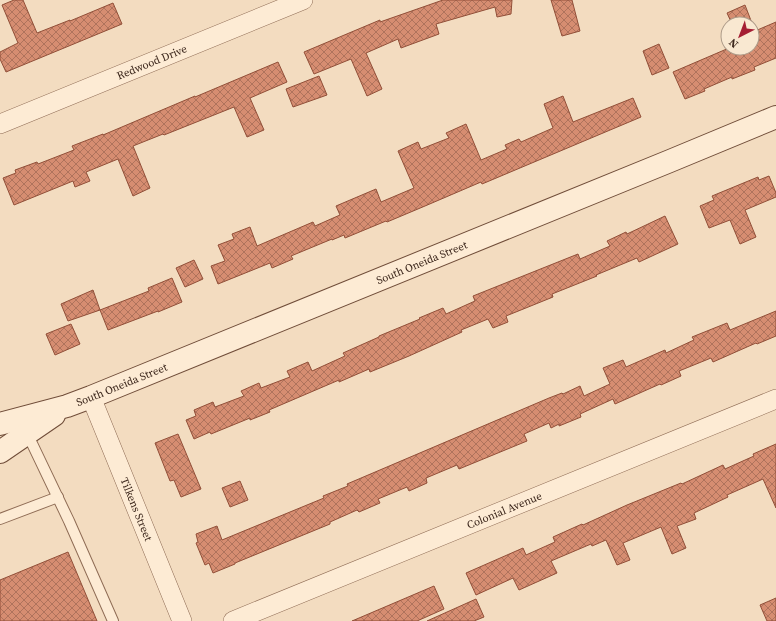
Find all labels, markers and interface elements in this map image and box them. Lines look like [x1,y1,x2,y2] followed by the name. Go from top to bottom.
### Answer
[720,16,760,56] north arrow
[726,35,742,51] text: N
[115,41,190,83] street label: Redwood Drive
[374,237,470,288] street label: South Oneida Street
[74,360,170,410] street label: South Oneida Street
[116,475,156,544] street label: Tilkens Street
[465,488,545,533] street label: Colonial Avenue

